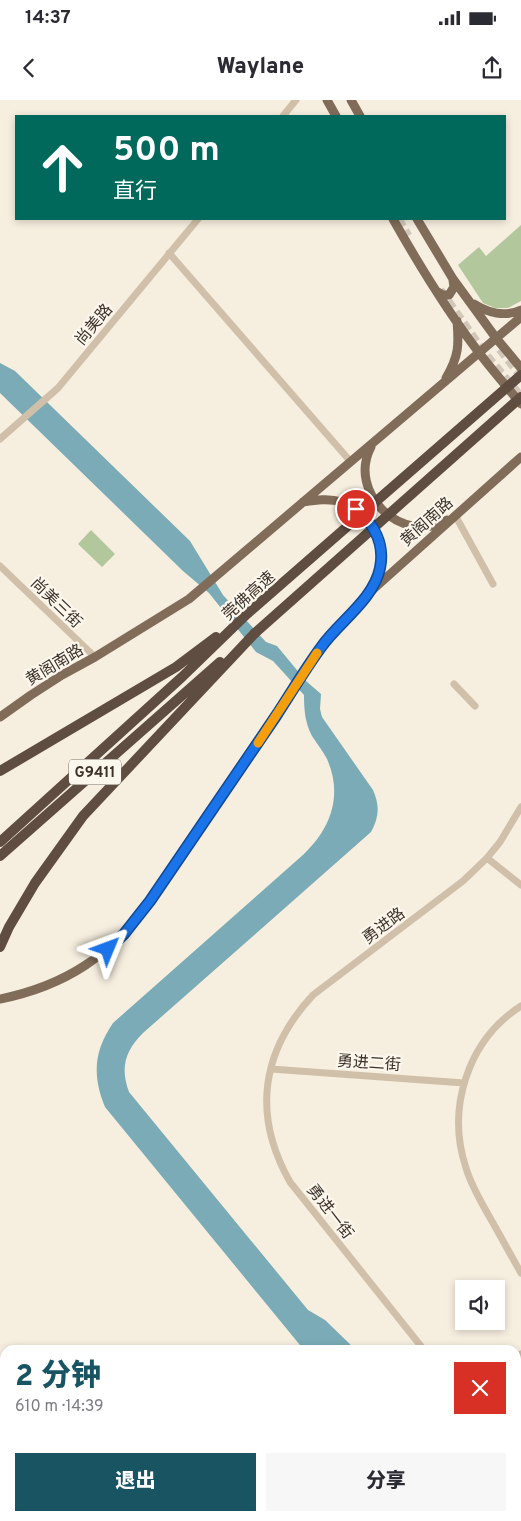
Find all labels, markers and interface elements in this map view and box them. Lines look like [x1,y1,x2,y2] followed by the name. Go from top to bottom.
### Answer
[25,6,71,30] text: 14:37
[15,54,43,82] icon: back
[217,54,304,81] text: Waylane
[478,54,506,82] icon: share
[113,129,220,173] text: 500 m
[30,135,95,200] icon: ahead
[113,179,157,206] text: 直行
[71,300,118,350] street label: 尚美路
[335,488,377,530] pin
[397,494,458,551] street label: 黄阁南路
[342,495,370,523] icon: arrive
[219,568,280,625] street label: 莞佛高速
[26,574,86,633] street label: 尚美三街
[22,641,88,691] street label: 黄阁南路
[69,760,121,784] road number: G9411
[359,904,409,949] street label: 勇进路
[81,922,133,974] position arrow
[336,1052,401,1076] street label: 勇进二街
[302,1181,357,1244] street label: 勇进一街
[455,1280,505,1330] map controls
[455,1280,505,1330] button: sound
[15,1359,101,1396] text: 2 分钟
[454,1362,506,1414] button: close
[15,1397,104,1417] text: 610 m · 14:39
[15,1453,256,1511] button: 退出
[266,1453,506,1511] button: 分享

